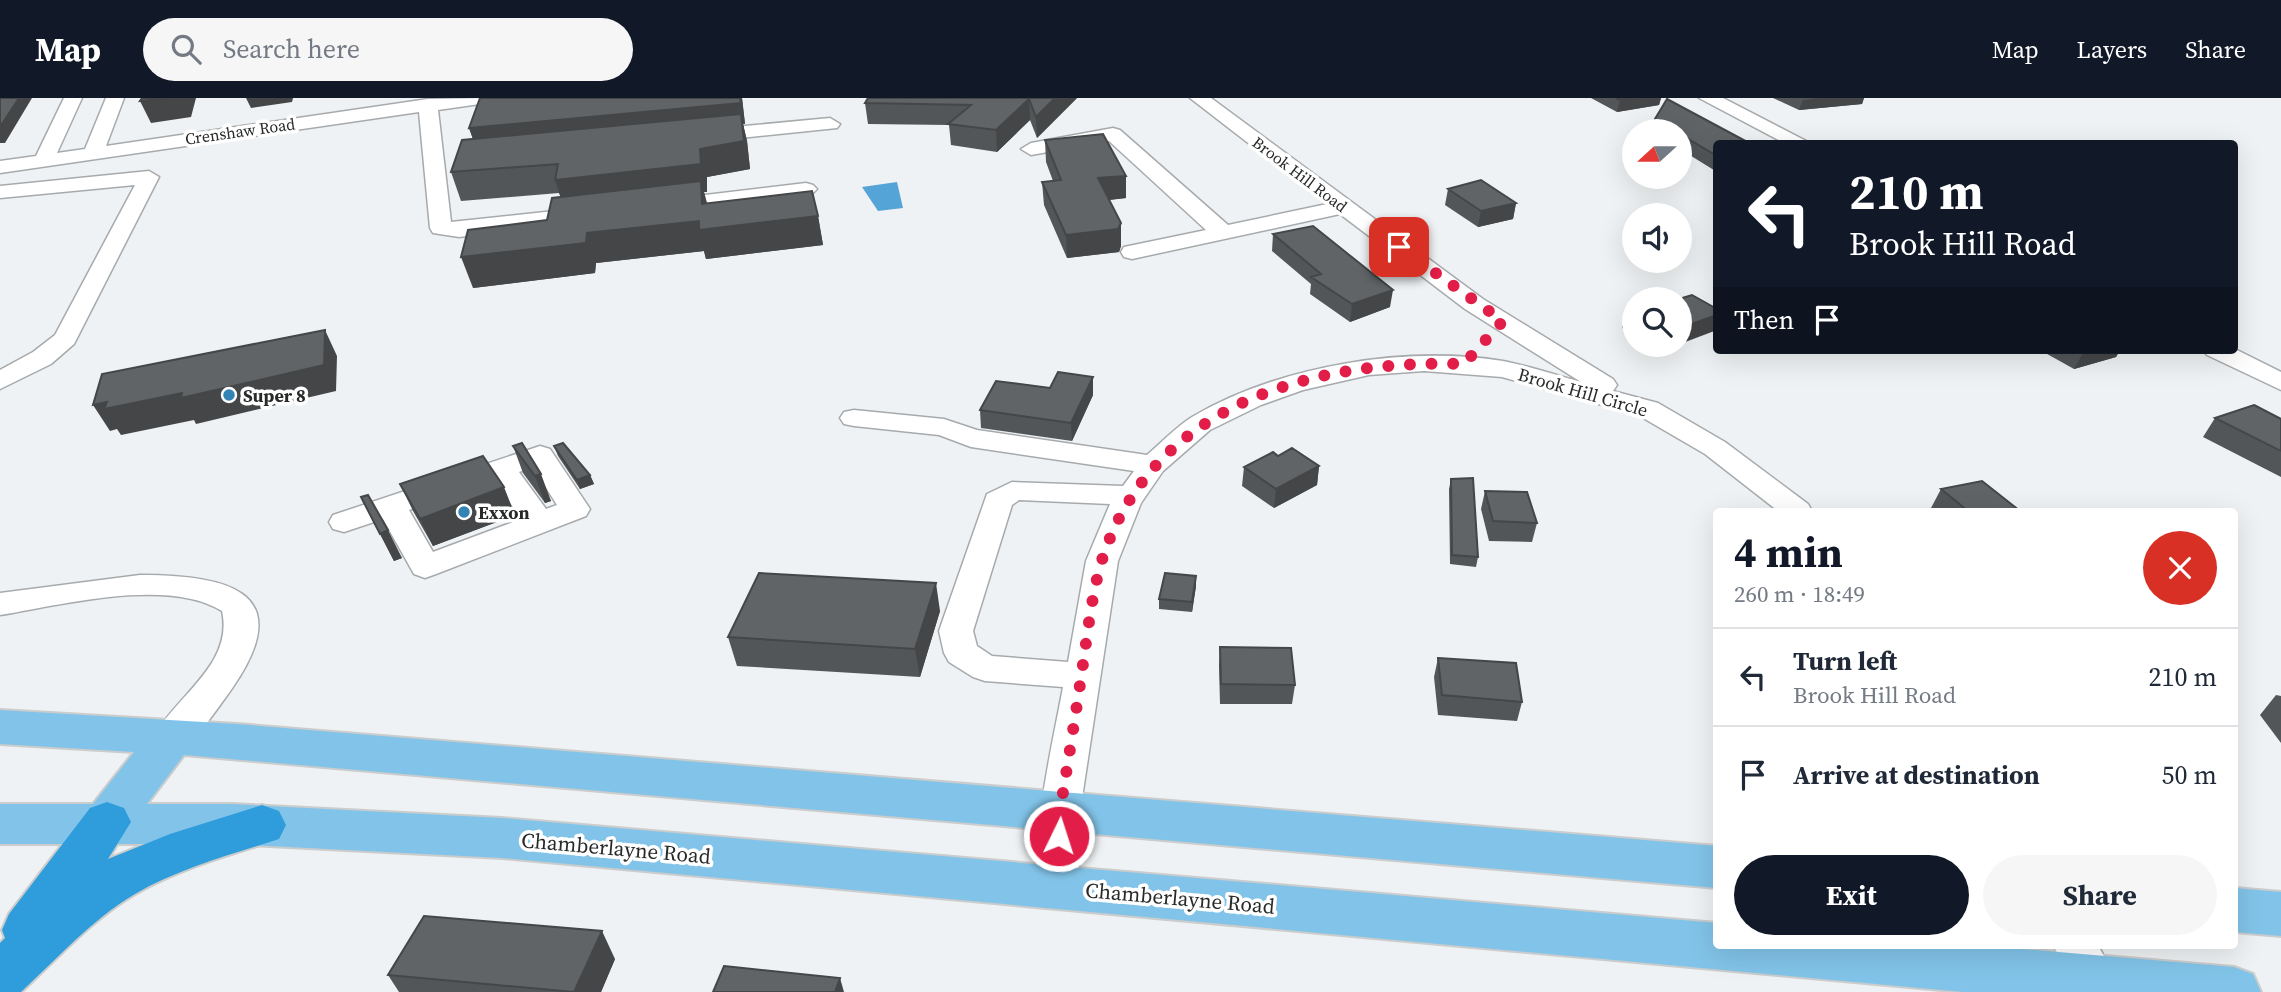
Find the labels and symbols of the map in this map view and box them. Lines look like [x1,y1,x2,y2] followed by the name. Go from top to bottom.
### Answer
[184,112,296,150] street label: Crenshaw Road
[1622,119,1692,189] north arrow
[1248,131,1352,217] street label: Brook Hill Road
[1369,217,1429,277] pin
[1515,361,1651,423] street label: Brook Hill Circle
[243,383,306,408] place label: Super 8
[221,387,237,403] marker: Super 8
[478,500,530,525] place label: Exxon
[456,504,472,520] marker: Exxon
[1022,799,1096,873] position arrow
[520,825,712,871] street label: Chamberlayne Road
[1084,875,1276,921] street label: Chamberlayne Road

